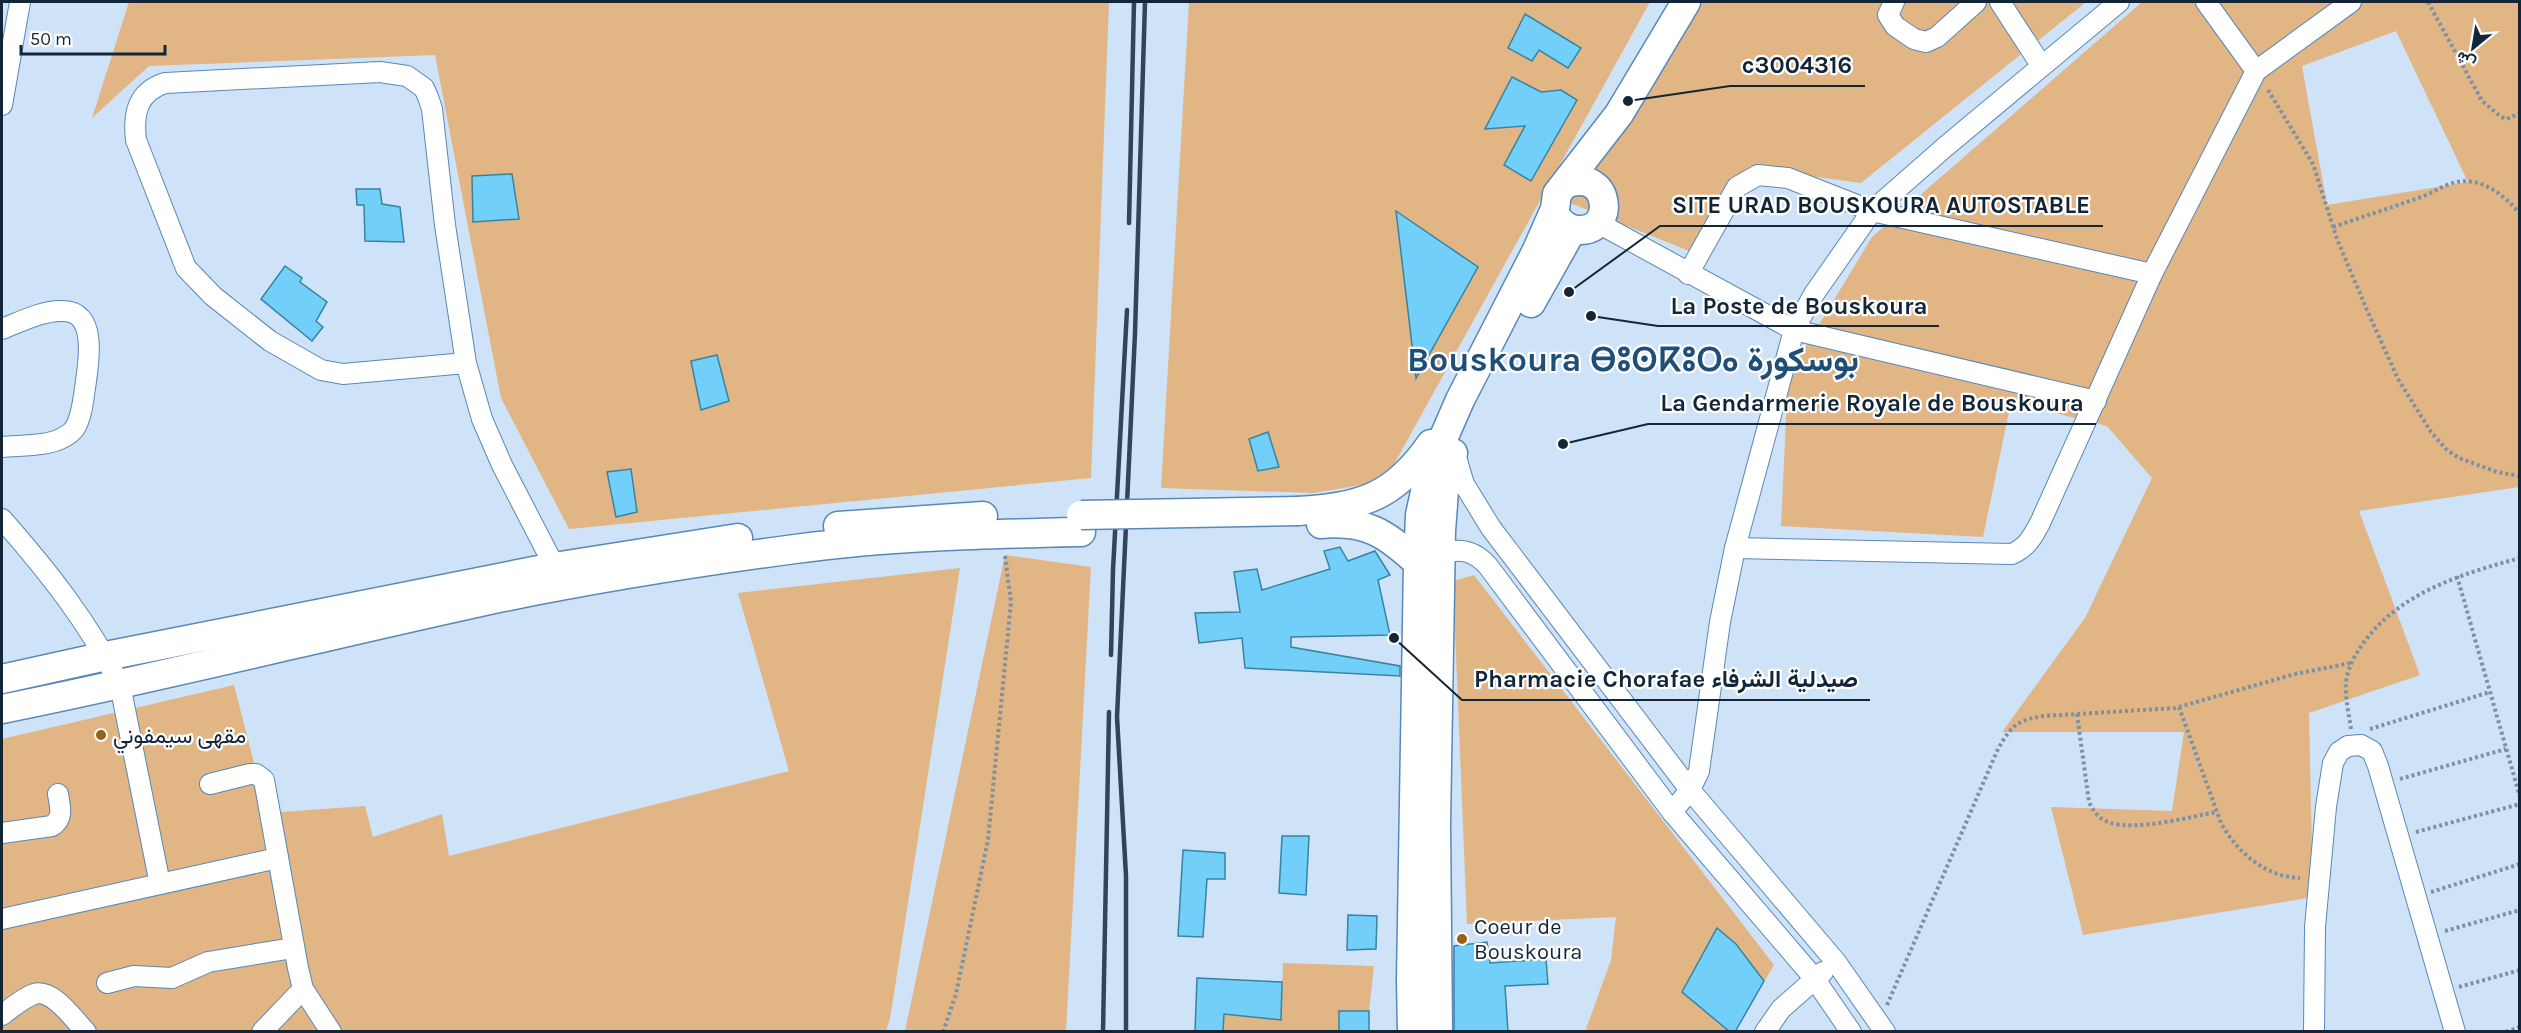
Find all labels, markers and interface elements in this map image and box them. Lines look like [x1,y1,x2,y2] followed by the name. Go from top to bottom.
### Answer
[21,18,165,56] scale bar
[2443,18,2503,78] north arrow
[30,28,72,50] text: 50 m
[1730,44,1865,86] callout: c3004316
[2453,48,2479,74] text: ش
[1742,51,1852,79] text: c3004316
[1660,184,2103,226] callout: SITE URAD BOUSKOURA AUTOSTABLE
[1672,191,2090,219] text: SITE URAD BOUSKOURA AUTOSTABLE
[1658,284,1939,326] callout: La Poste de Bouskoura
[1670,292,1928,320] text: La Poste de Bouskoura
[1407,340,1859,381] district label: Bouskoura ⴱⵓⵙⴽⵓⵔⴰ بوسكورة
[1648,382,2096,424] callout: La Gendarmerie Royale de Bouskoura
[1660,389,2084,417] text: La Gendarmerie Royale de Bouskoura
[1462,658,1870,700] callout: Pharmacie Chorafae صيدلية الشرفاء
[1474,665,1858,694] text: Pharmacie Chorafae صيدلية الشرفاء
[113,723,246,754] place label: مقهى سيمفوني
[94,728,108,742] marker: مقهى سيمفوني
[1474,914,1582,965] place label: Coeur de Bouskoura
[1455,932,1469,946] marker: Coeur de Bouskoura

